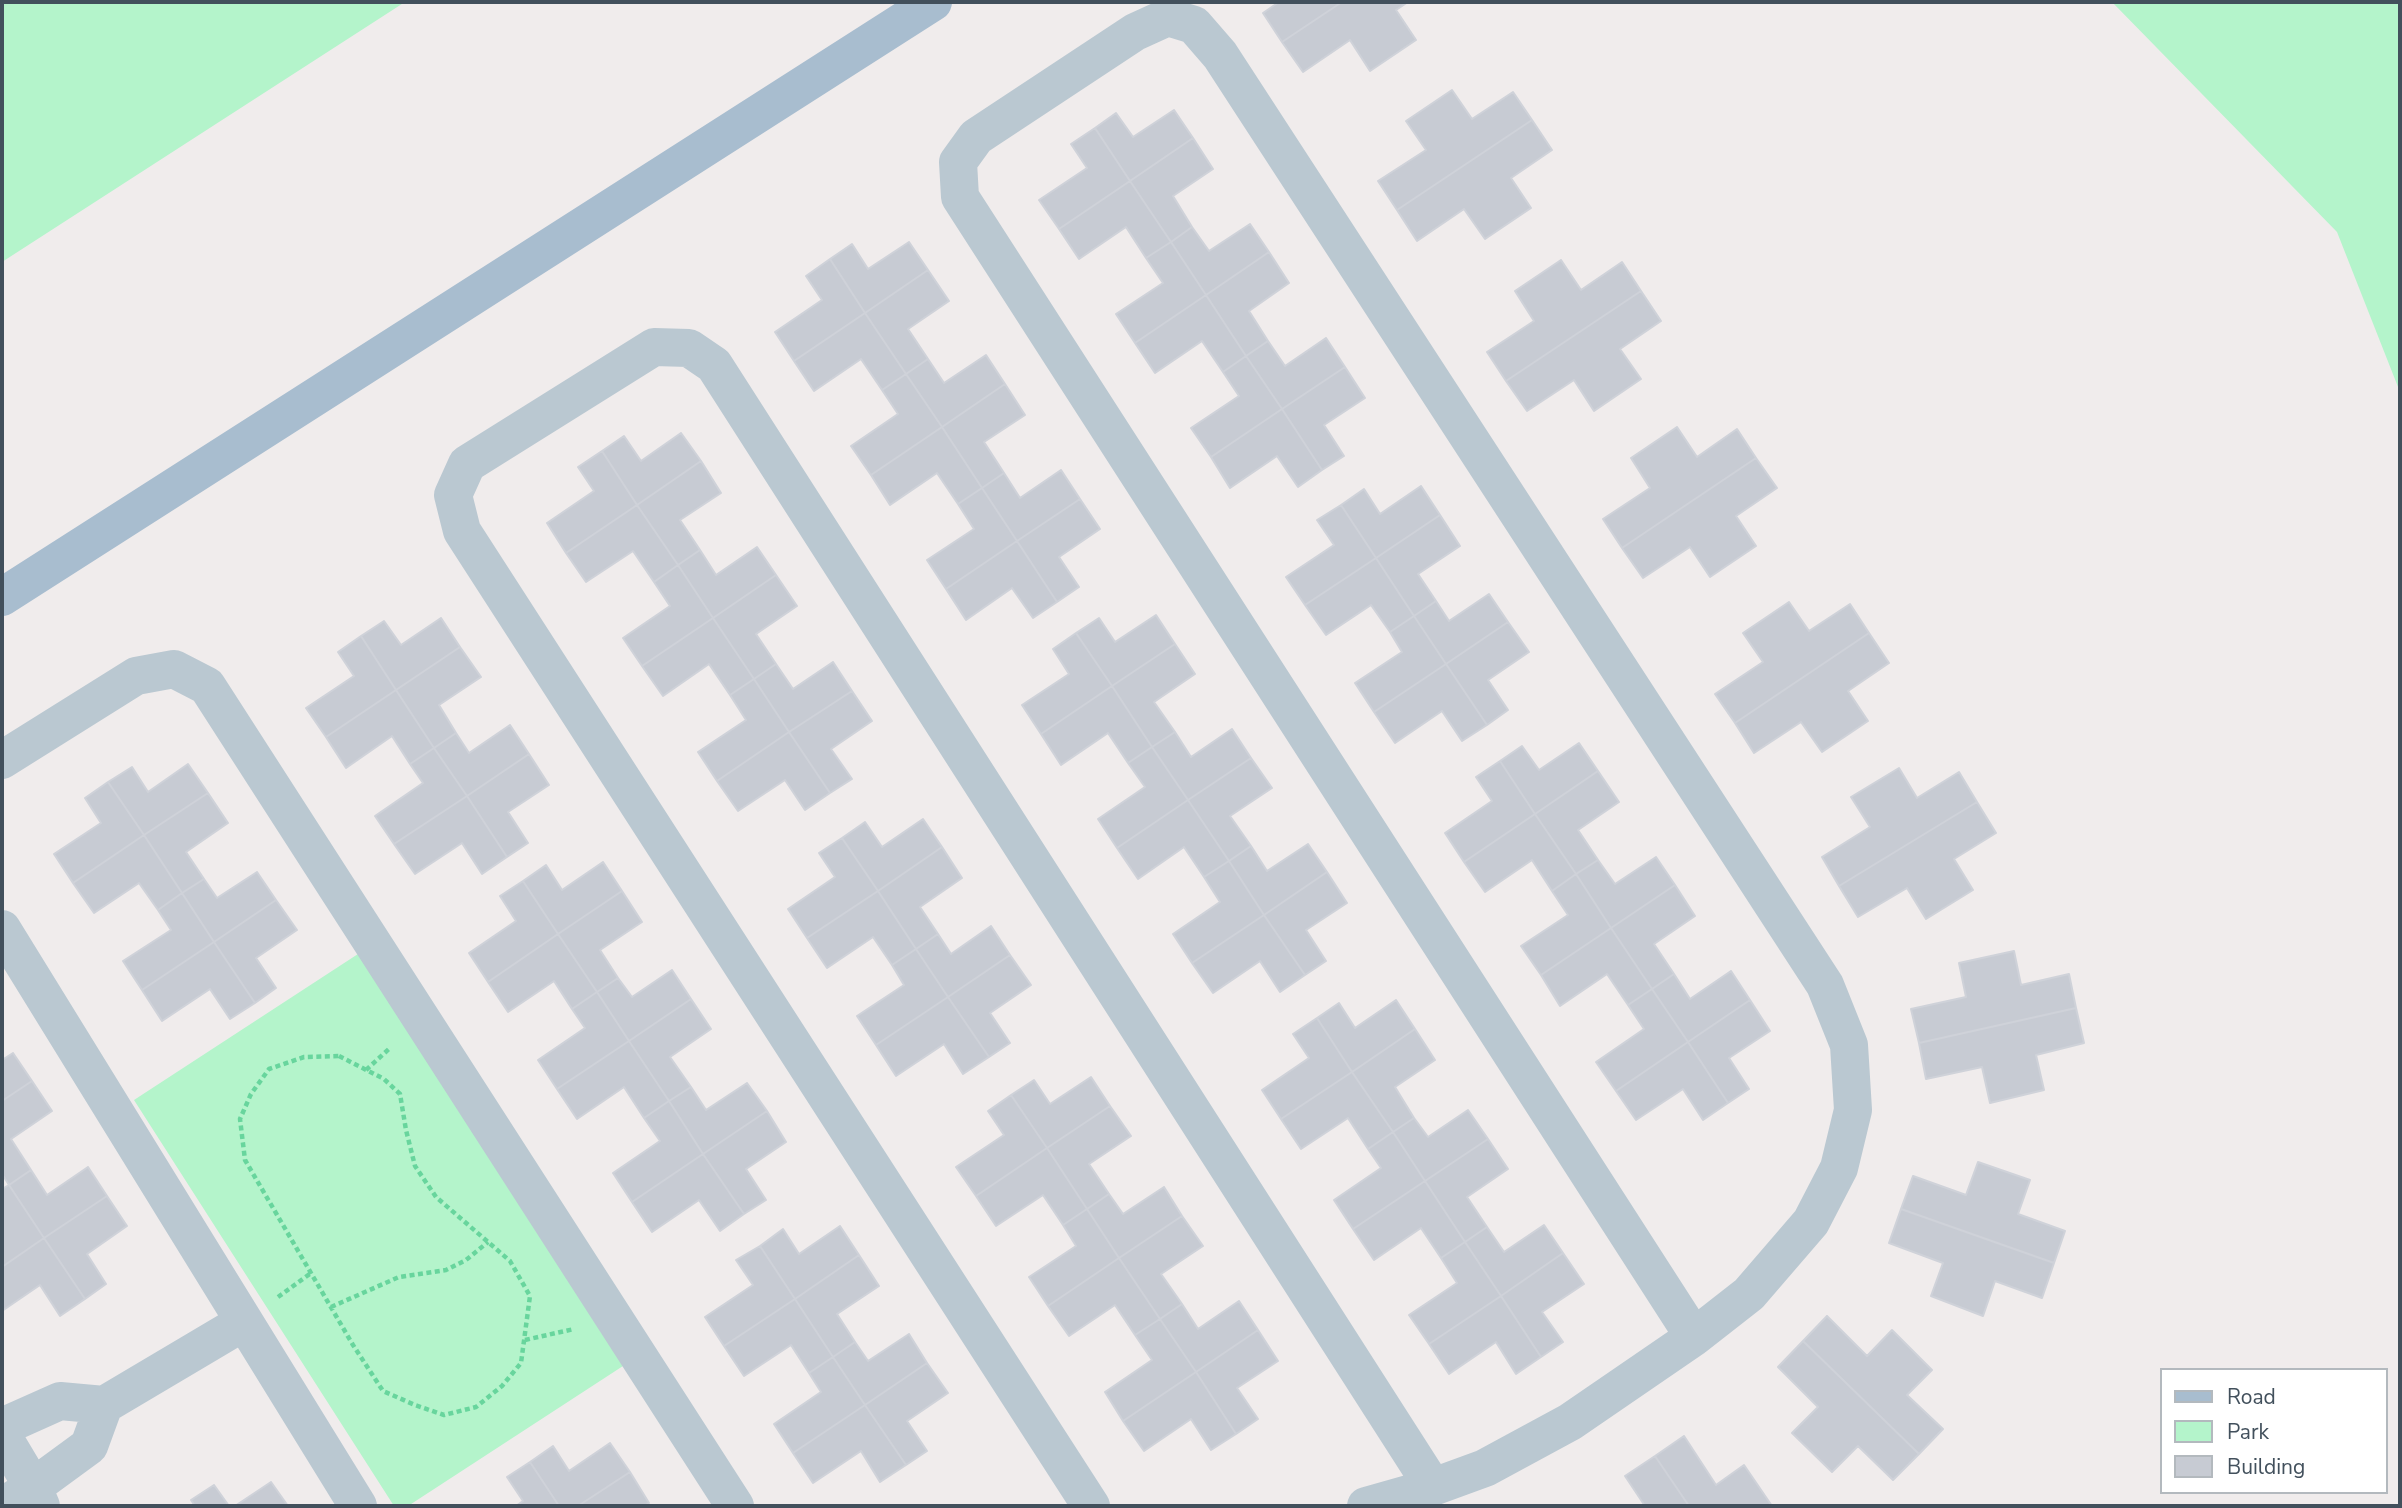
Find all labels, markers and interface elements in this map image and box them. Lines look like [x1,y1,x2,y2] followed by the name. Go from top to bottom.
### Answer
[2160,1368,2388,1494] legend
[2227,1383,2276,1411] text: Road
[2227,1418,2269,1446] text: Park
[2227,1453,2305,1481] text: Building

